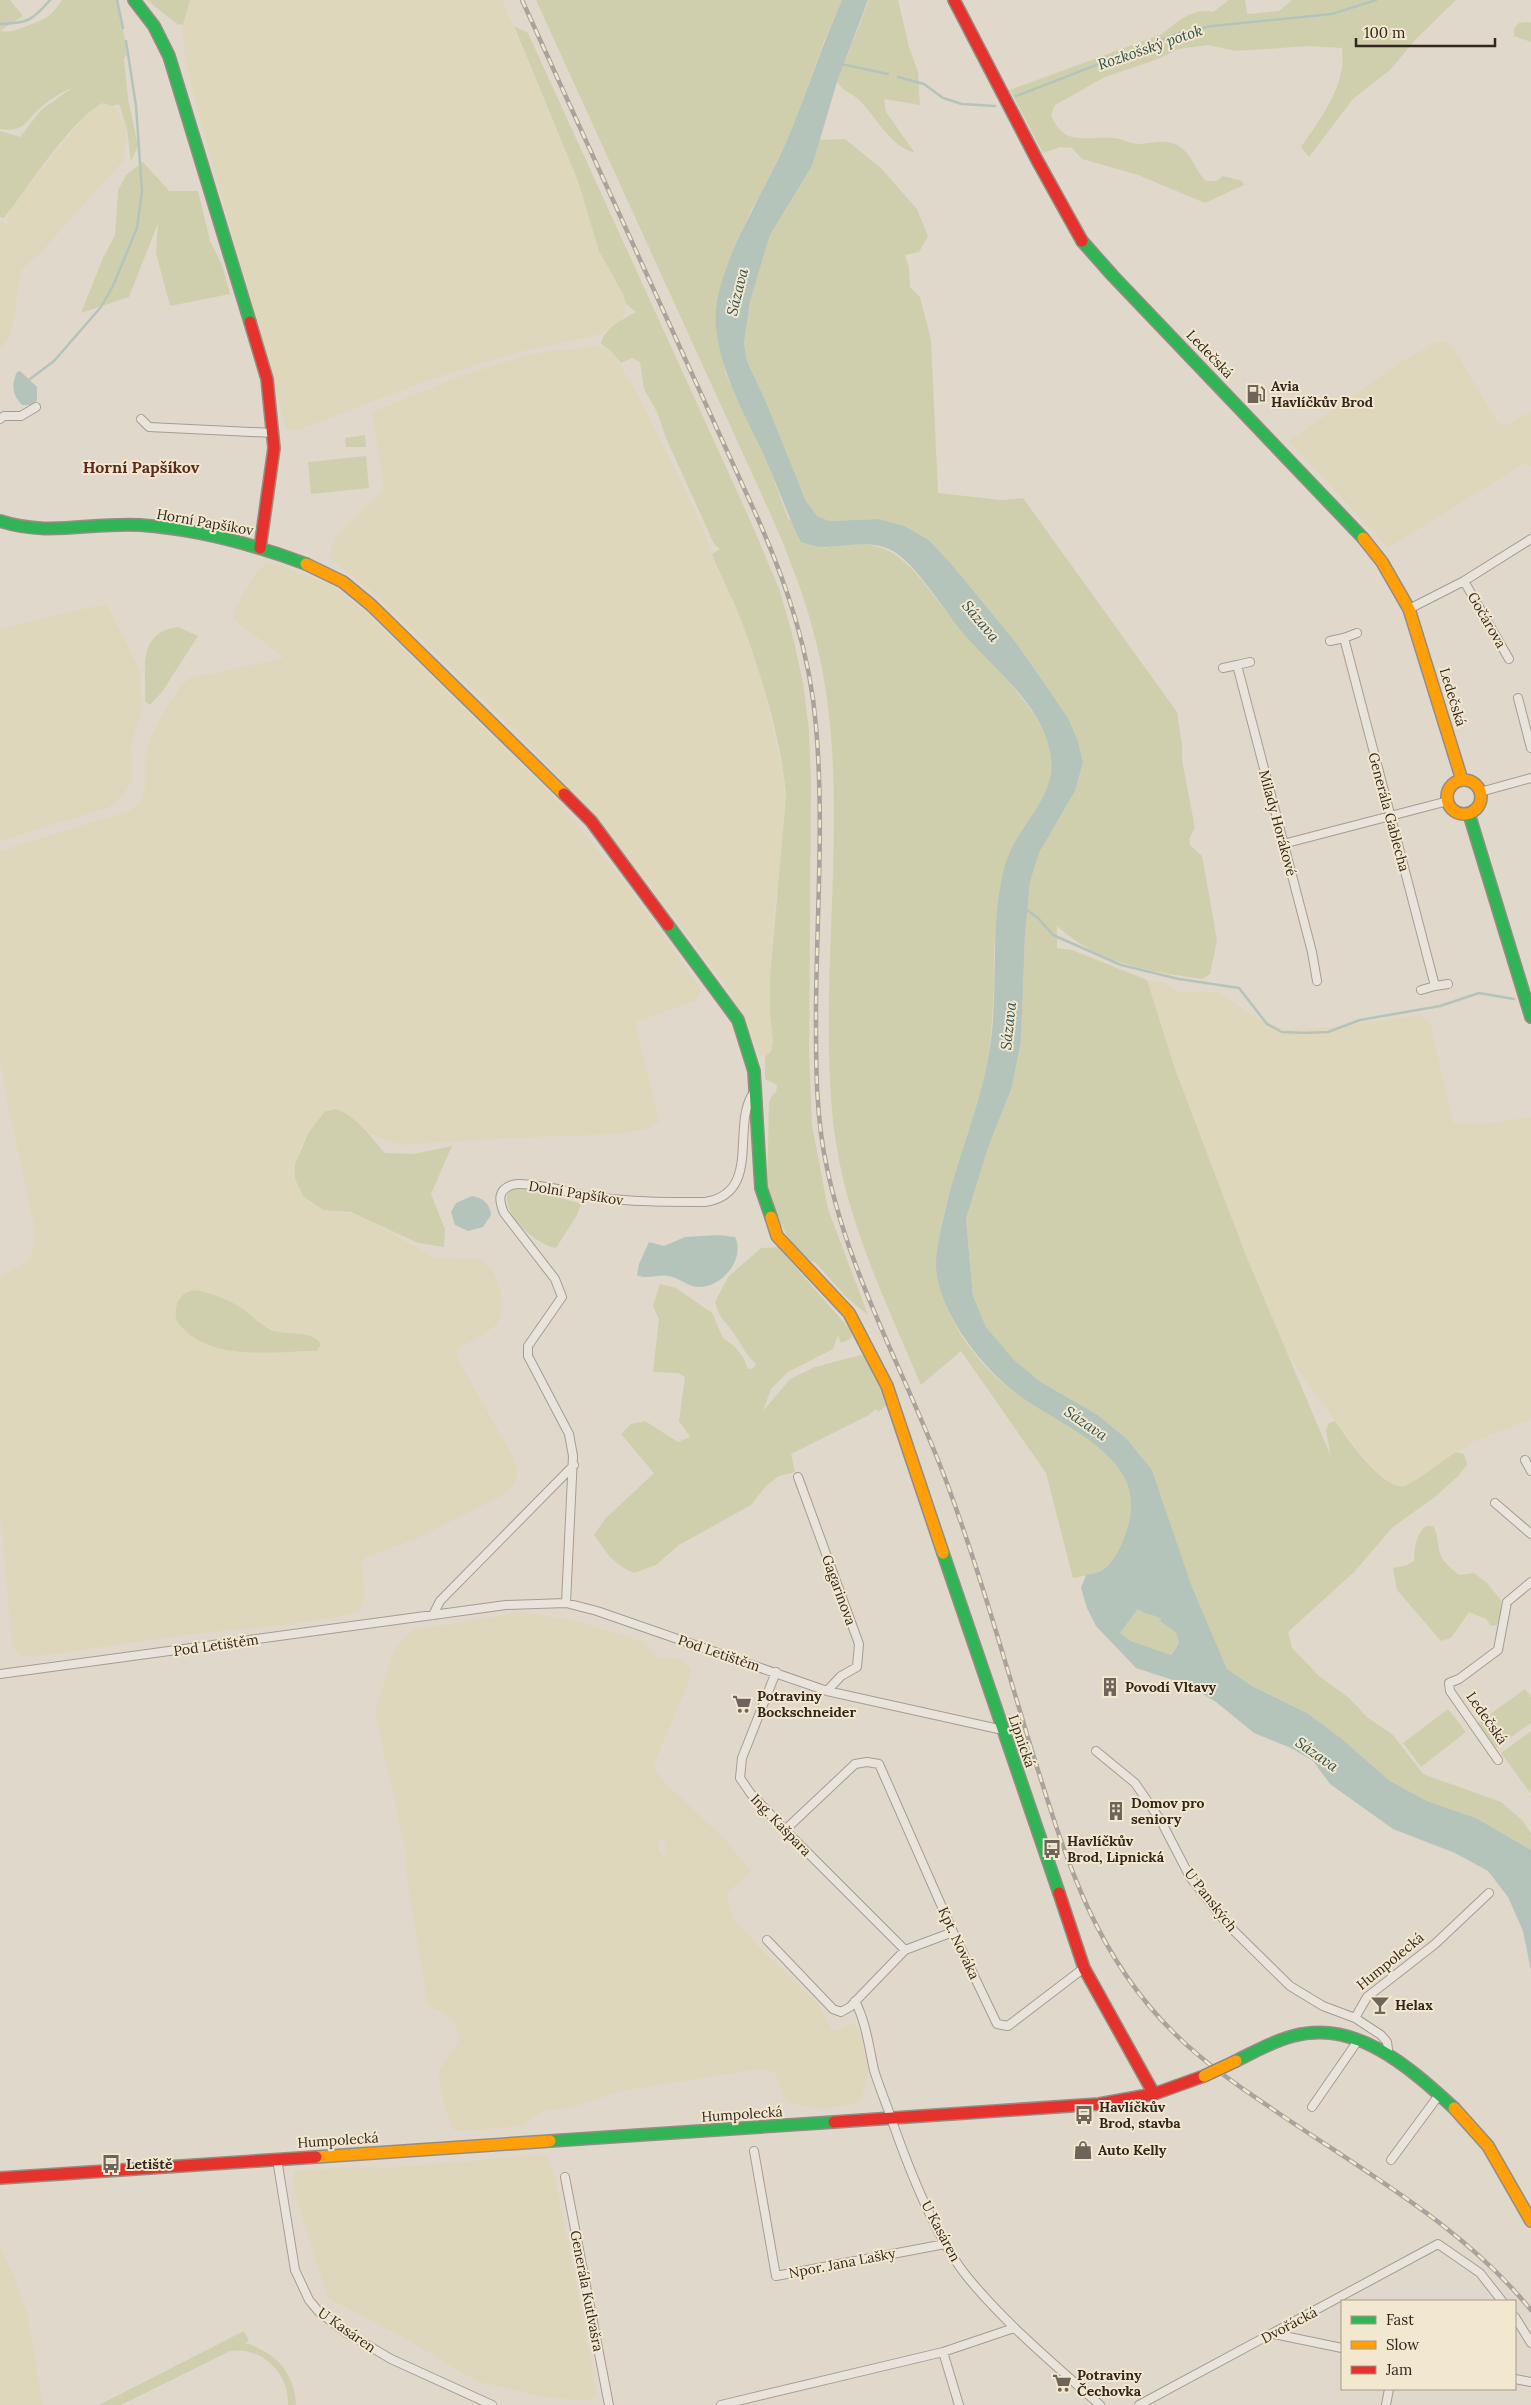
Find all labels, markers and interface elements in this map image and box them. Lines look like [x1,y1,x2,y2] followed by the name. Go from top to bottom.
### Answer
[1356,15,1495,47] scale bar
[1095,20,1205,74] water label: Rozkošský potok
[1364,23,1405,42] text: 100 m
[722,266,752,318] water label: Sázava
[1183,326,1237,382] street label: Ledečská
[1271,377,1373,411] place label: Avia Havlíčkův Brod
[1245,383,1267,405] fuel station icon: Avia Havlíčkův Brod
[83,457,200,477] district label: Horní Papšíkov
[155,505,256,540] street label: Horní Papšíkov
[1464,589,1510,651] street label: Gočárova
[958,596,1004,646] water label: Sázava
[1436,666,1470,728] street label: Ledečská
[1364,750,1414,874] street label: Generála Gablecha
[1255,768,1301,879] street label: Milady Horákové
[996,1000,1020,1051] water label: Sázava
[527,1177,626,1210] street label: Dolní Papšíkov
[1061,1402,1112,1445] water label: Sázava
[818,1552,860,1628] street label: Gagarinova
[172,1630,260,1660] street label: Pod Letištěm
[676,1631,763,1676] street label: Pod Letištěm
[1099,1676,1121,1698] building icon: Povodí Vltavy
[1125,1678,1216,1696] place label: Povodí Vltavy
[757,1687,856,1721] place label: Potraviny Bockschneider
[1462,1688,1512,1748] street label: Ledečská
[731,1693,753,1715] supermarket icon: Potraviny Bockschneider
[1005,1712,1039,1770] street label: Lipnická
[1292,1732,1343,1776] water label: Sázava
[747,1790,815,1860] street label: Ing. Kašpara
[1131,1794,1205,1828] place label: Domov pro seniory
[1105,1800,1127,1822] building icon: Domov pro seniory
[1067,1832,1165,1866] place label: Havlíčkův Brod, Lipnická
[1041,1838,1063,1860] bus stop icon: Havlíčkův Brod, Lipnická
[1181,1865,1241,1935] street label: U Panských
[934,1904,984,1982] street label: Kpt. Nováka
[1353,1928,1427,1994] street label: Humpolecká
[1369,1994,1391,2016] bar icon: Helax
[1395,1996,1433,2014] place label: Helax
[1099,2098,1181,2132] place label: Havlíčkův Brod, stavba
[701,2102,783,2126] street label: Humpolecká
[1073,2104,1095,2126] bus stop icon: Havlíčkův Brod, stavba
[297,2128,379,2152] street label: Humpolecká
[1072,2139,1094,2161] shop icon: Auto Kelly
[1098,2141,1167,2159] place label: Auto Kelly
[100,2153,122,2175] bus stop icon: Letiště
[126,2155,173,2173] place label: Letiště
[917,2197,965,2265] street label: U Kasáren
[566,2229,608,2353] street label: Generála Kutlvašra
[787,2244,898,2282] street label: Npor. Jana Lašky
[1341,2300,1516,2390] legend
[314,2303,380,2357] street label: U Kasáren
[1258,2303,1320,2347] street label: Dvořácká
[1386,2310,1414,2329] text: Fast
[1386,2335,1419,2354] text: Slow
[1385,2360,1413,2379] text: Jam
[1077,2366,1142,2400] place label: Potraviny Čechovka
[1051,2372,1073,2394] supermarket icon: Potraviny Čechovka

